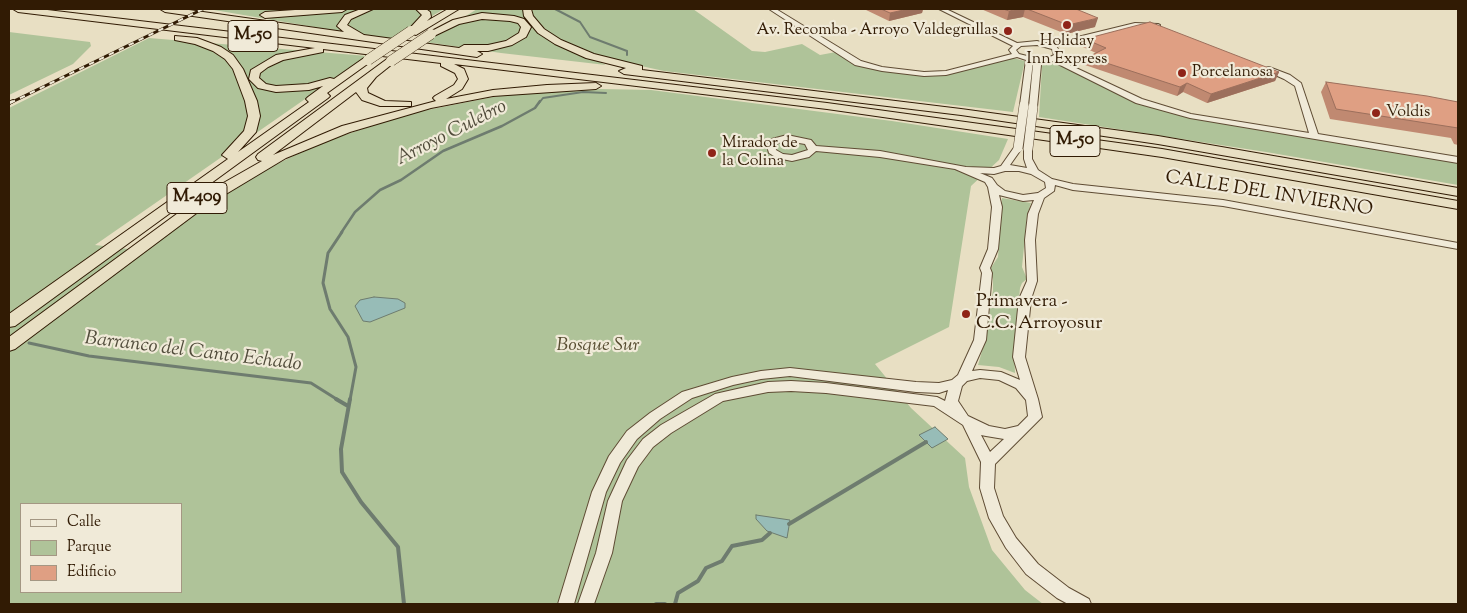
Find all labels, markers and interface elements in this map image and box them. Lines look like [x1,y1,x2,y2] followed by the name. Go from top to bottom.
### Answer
[1061,19,1073,31] marker: Holiday Inn Express
[228,20,278,52] road number: M-50
[757,21,998,41] place label: Av. Recomba - Arroyo Valdegrullas
[1002,25,1014,37] marker: Av. Recomba - Arroyo Valdegrullas
[1027,32,1107,70] place label: Holiday Inn Express
[1192,63,1273,83] place label: Porcelanosa
[1176,67,1188,79] marker: Porcelanosa
[393,96,511,172] water label: Arroyo Culebro
[1386,103,1430,123] place label: Voldis
[1370,107,1382,119] marker: Voldis
[1050,125,1100,156] road number: M-50
[722,134,798,172] place label: Mirador de la Colina
[706,147,718,159] marker: Mirador de la Colina
[1164,167,1374,223] street label: CALLE DEL INVIERNO
[167,182,227,214] road number: M-409
[976,292,1102,336] place label: Primavera - C.C. Arroyosur
[960,308,972,320] marker: Primavera - C.C. Arroyosur
[83,328,303,378] water label: Barranco del Canto Echado
[557,336,639,358] park label: Bosque Sur
[20,503,182,593] legend
[67,512,101,533] text: Calle
[67,537,111,558] text: Parque
[67,562,116,583] text: Edificio

